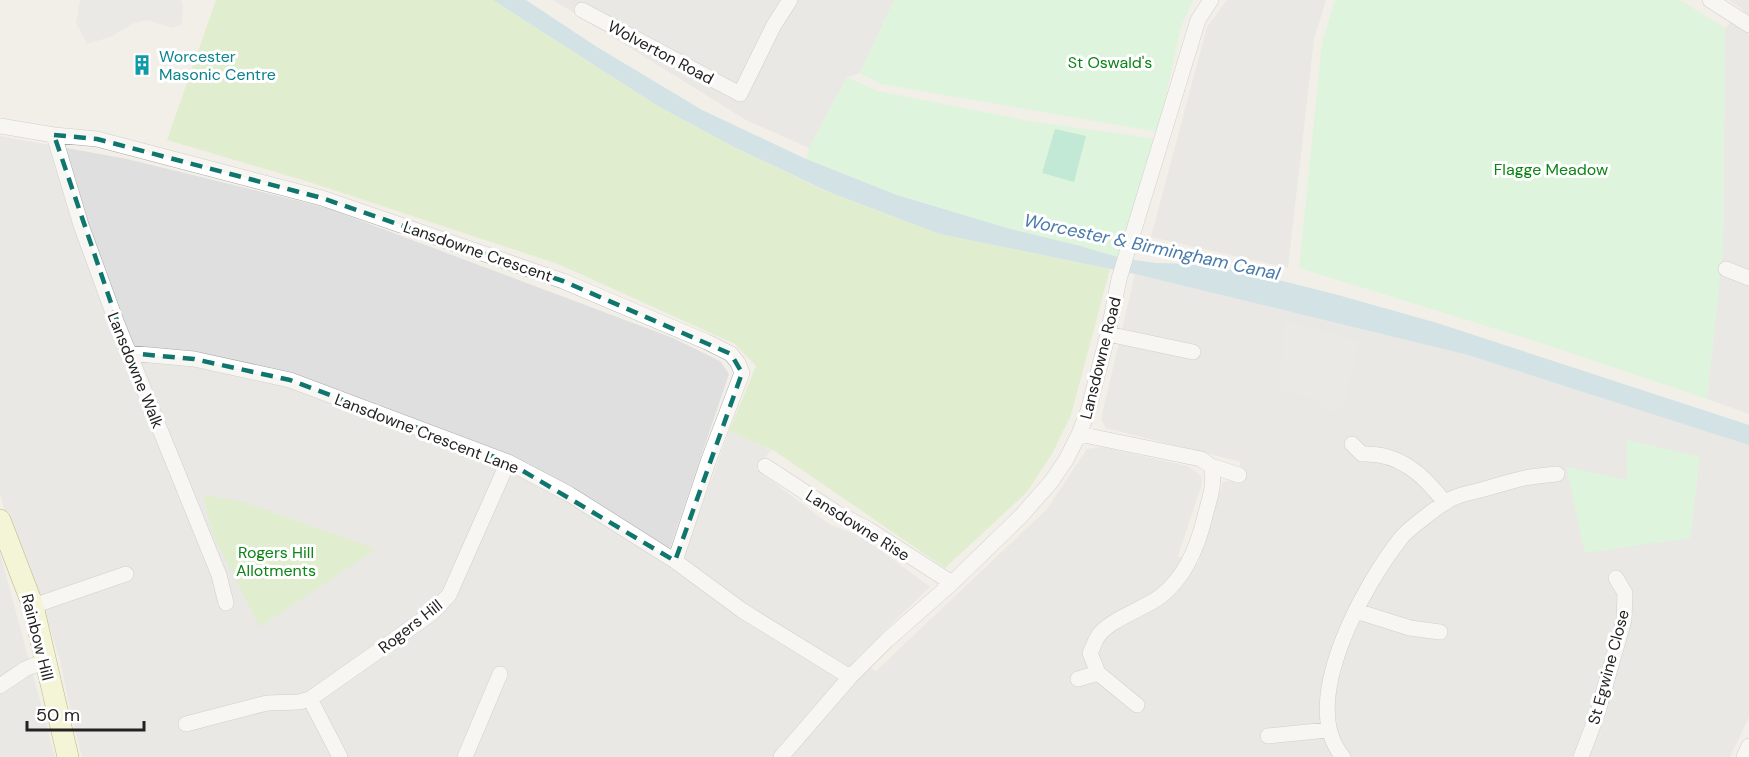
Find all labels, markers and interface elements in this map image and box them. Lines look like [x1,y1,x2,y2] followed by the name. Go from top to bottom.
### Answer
[604,16,717,89] street label: Wolverton Road
[159,46,276,85] place label: Worcester Masonic Centre
[1068,52,1152,73] park label: St Oswald's
[130,53,154,77] building icon: Worcester Masonic Centre
[1494,159,1608,180] park label: Flagge Meadow
[1022,208,1283,286] water label: Worcester & Birmingham Canal
[401,216,555,287] street label: Lansdowne Crescent
[1075,295,1126,422] street label: Lansdowne Road
[103,309,168,431] street label: Lansdowne Walk
[332,389,522,478] street label: Lansdowne Crescent Lane
[802,485,914,566] street label: Lansdowne Rise
[236,542,316,581] park label: Rogers Hill Allotments
[17,592,58,683] street label: Rainbow Hill
[374,595,447,658] street label: Rogers Hill
[1583,607,1634,727] street label: St Egwine Close
[27,694,144,732] scale bar
[36,703,80,727] text: 50 m

